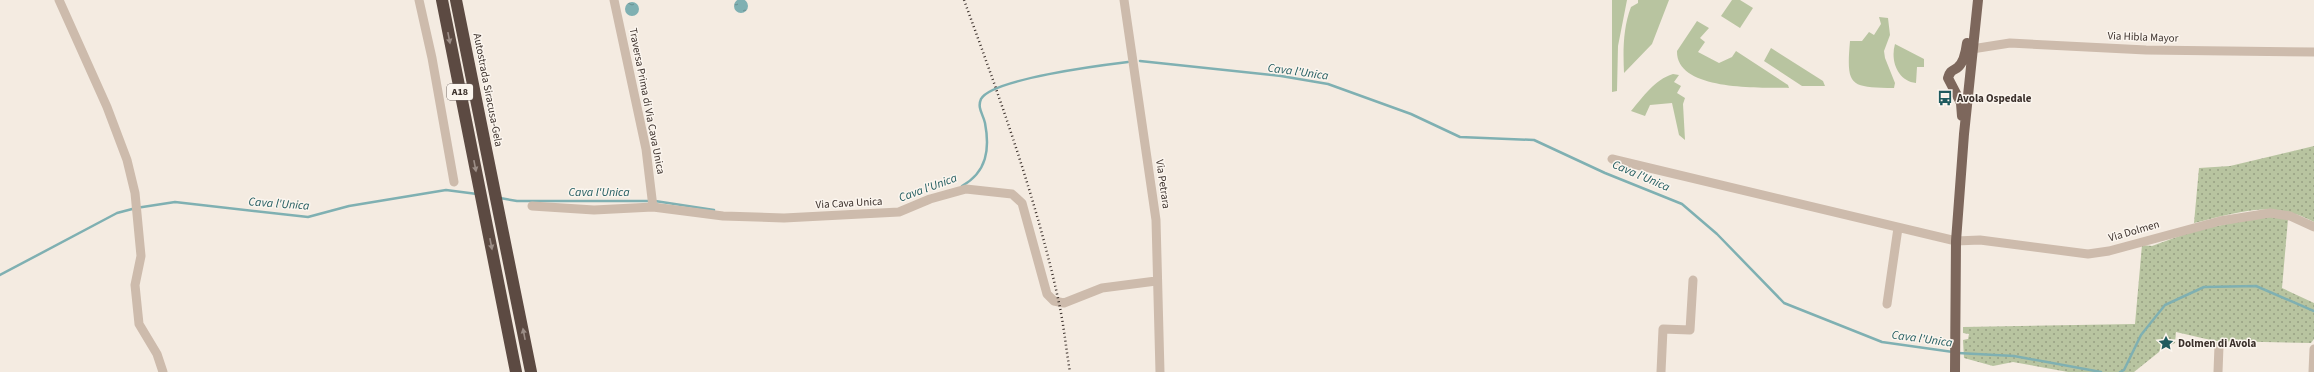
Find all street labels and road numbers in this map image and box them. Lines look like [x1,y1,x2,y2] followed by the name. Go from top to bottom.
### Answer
[625,27,669,175] street label: Traversa Prima di Via Cava Unica
[2107,28,2179,46] street label: Via Hibla Mayor
[470,32,506,148] street label: Autostrada Siracusa-Gela
[447,84,473,100] road number: A18
[1152,159,1174,209] street label: Via Petrara
[815,194,883,212] street label: Via Cava Unica
[2107,217,2161,245] street label: Via Dolmen

